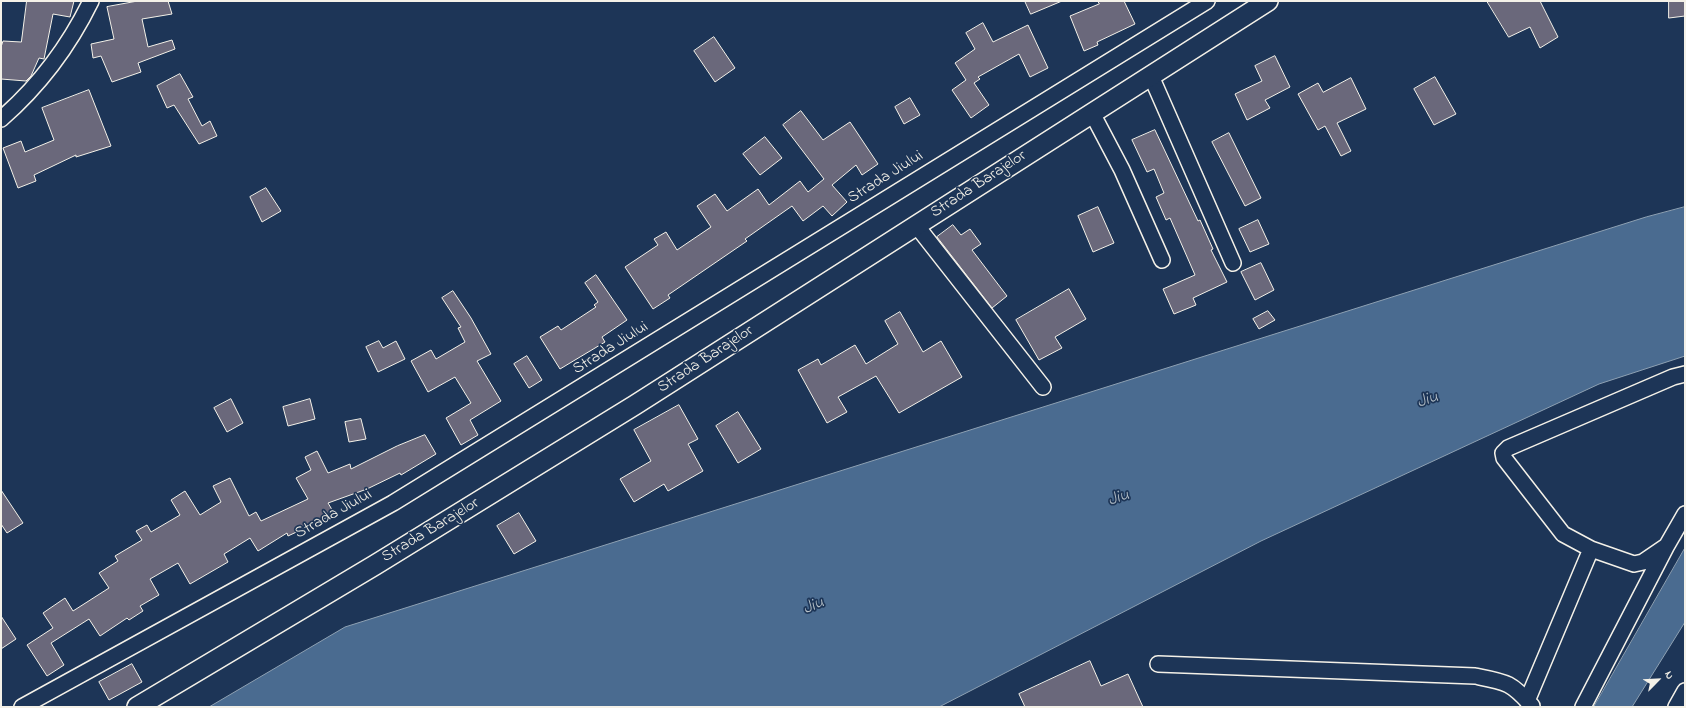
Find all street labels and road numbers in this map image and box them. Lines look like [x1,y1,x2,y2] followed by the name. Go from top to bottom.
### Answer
[845,147,927,209] street label: Strada Jiului
[928,147,1030,223] street label: Strada Barajelor
[570,318,652,380] street label: Strada Jiului
[655,322,757,398] street label: Strada Barajelor
[292,486,376,544] street label: Strada Jiului
[379,494,483,568] street label: Strada Barajelor

